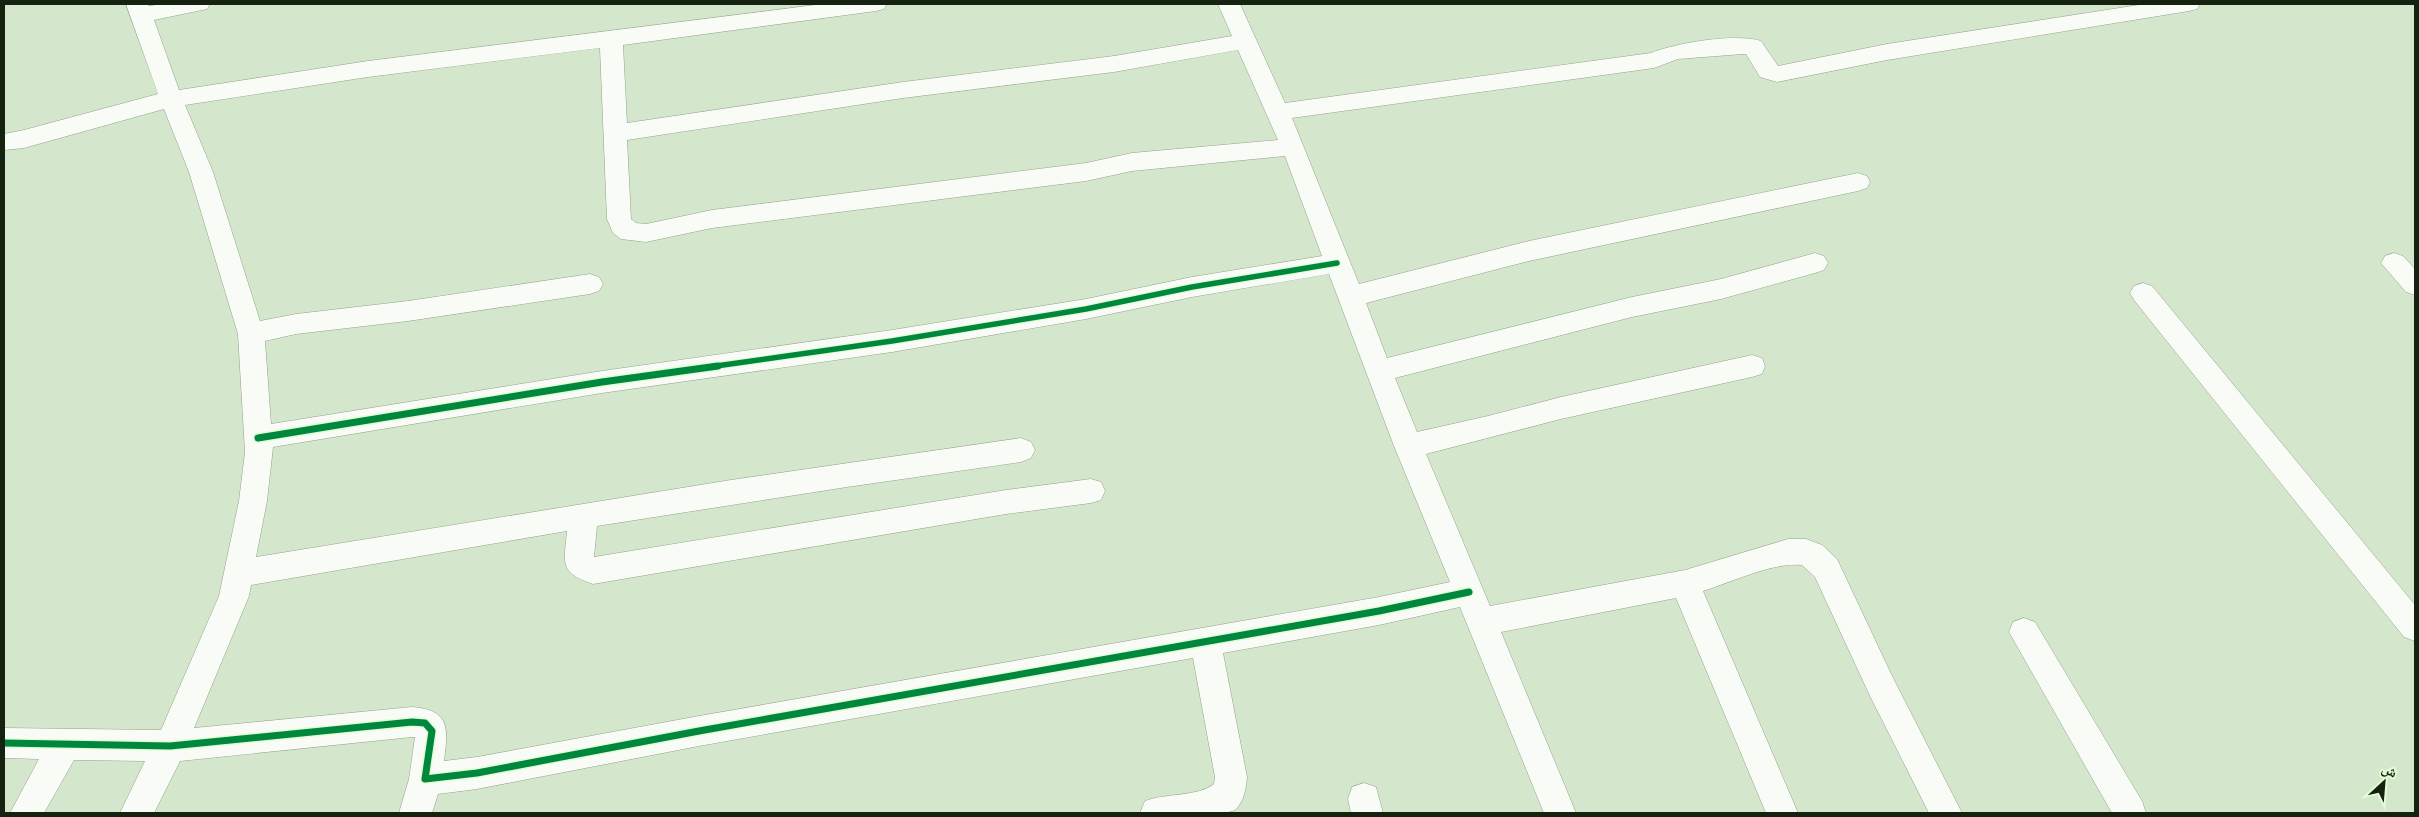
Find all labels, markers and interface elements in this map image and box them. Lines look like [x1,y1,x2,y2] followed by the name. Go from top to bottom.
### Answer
[2359,757,2409,807] north arrow
[2379,759,2400,782] text: ش

